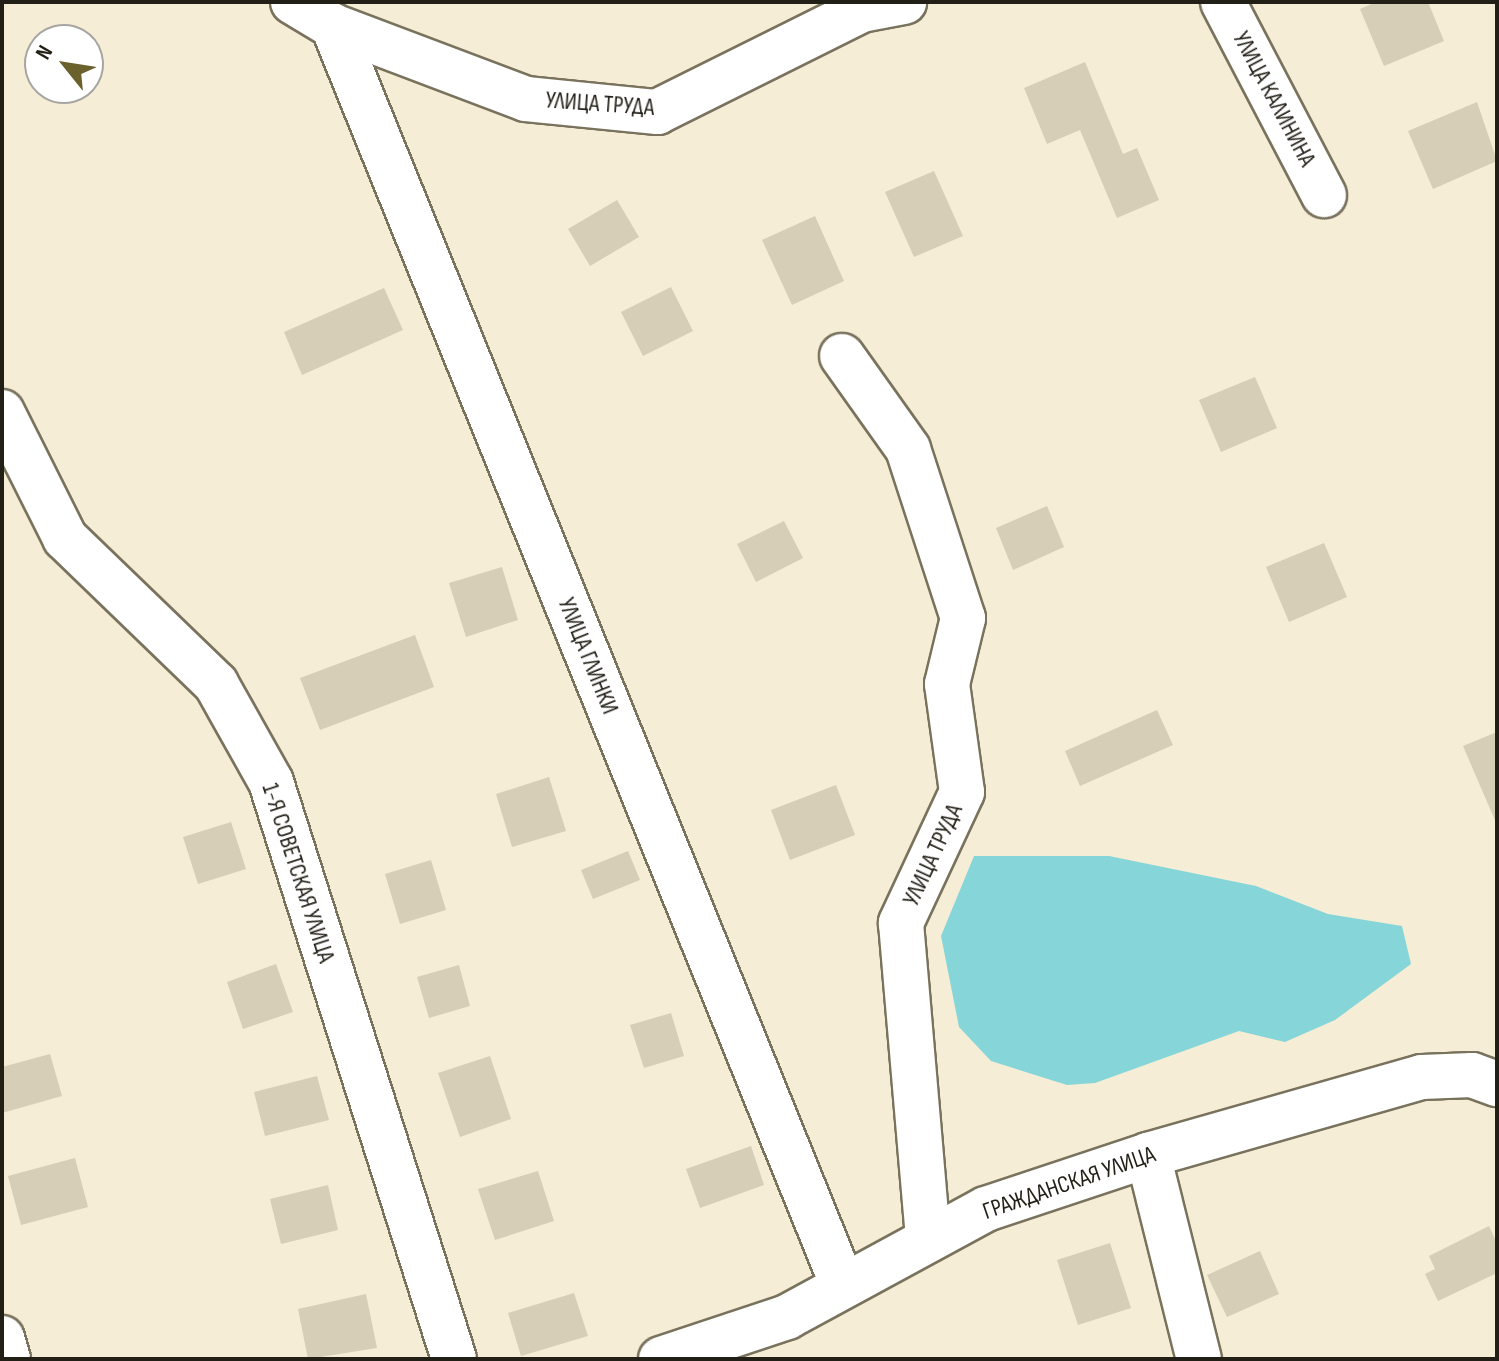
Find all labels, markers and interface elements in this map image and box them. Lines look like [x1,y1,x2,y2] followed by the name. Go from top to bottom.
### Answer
[24,24,104,104] north arrow
[1226,27,1322,171] street label: УЛИЦА КАЛИНИНА
[30,41,59,65] text: N
[545,86,655,122] street label: УЛИЦА ТРУДА
[552,594,624,718] street label: УЛИЦА ГЛИНКИ
[255,780,341,966] street label: 1-Я СОВЕТСКАЯ УЛИЦА
[897,800,969,910] street label: УЛИЦА ТРУДА
[979,1140,1159,1226] street label: ГРАЖДАНСКАЯ УЛИЦА

